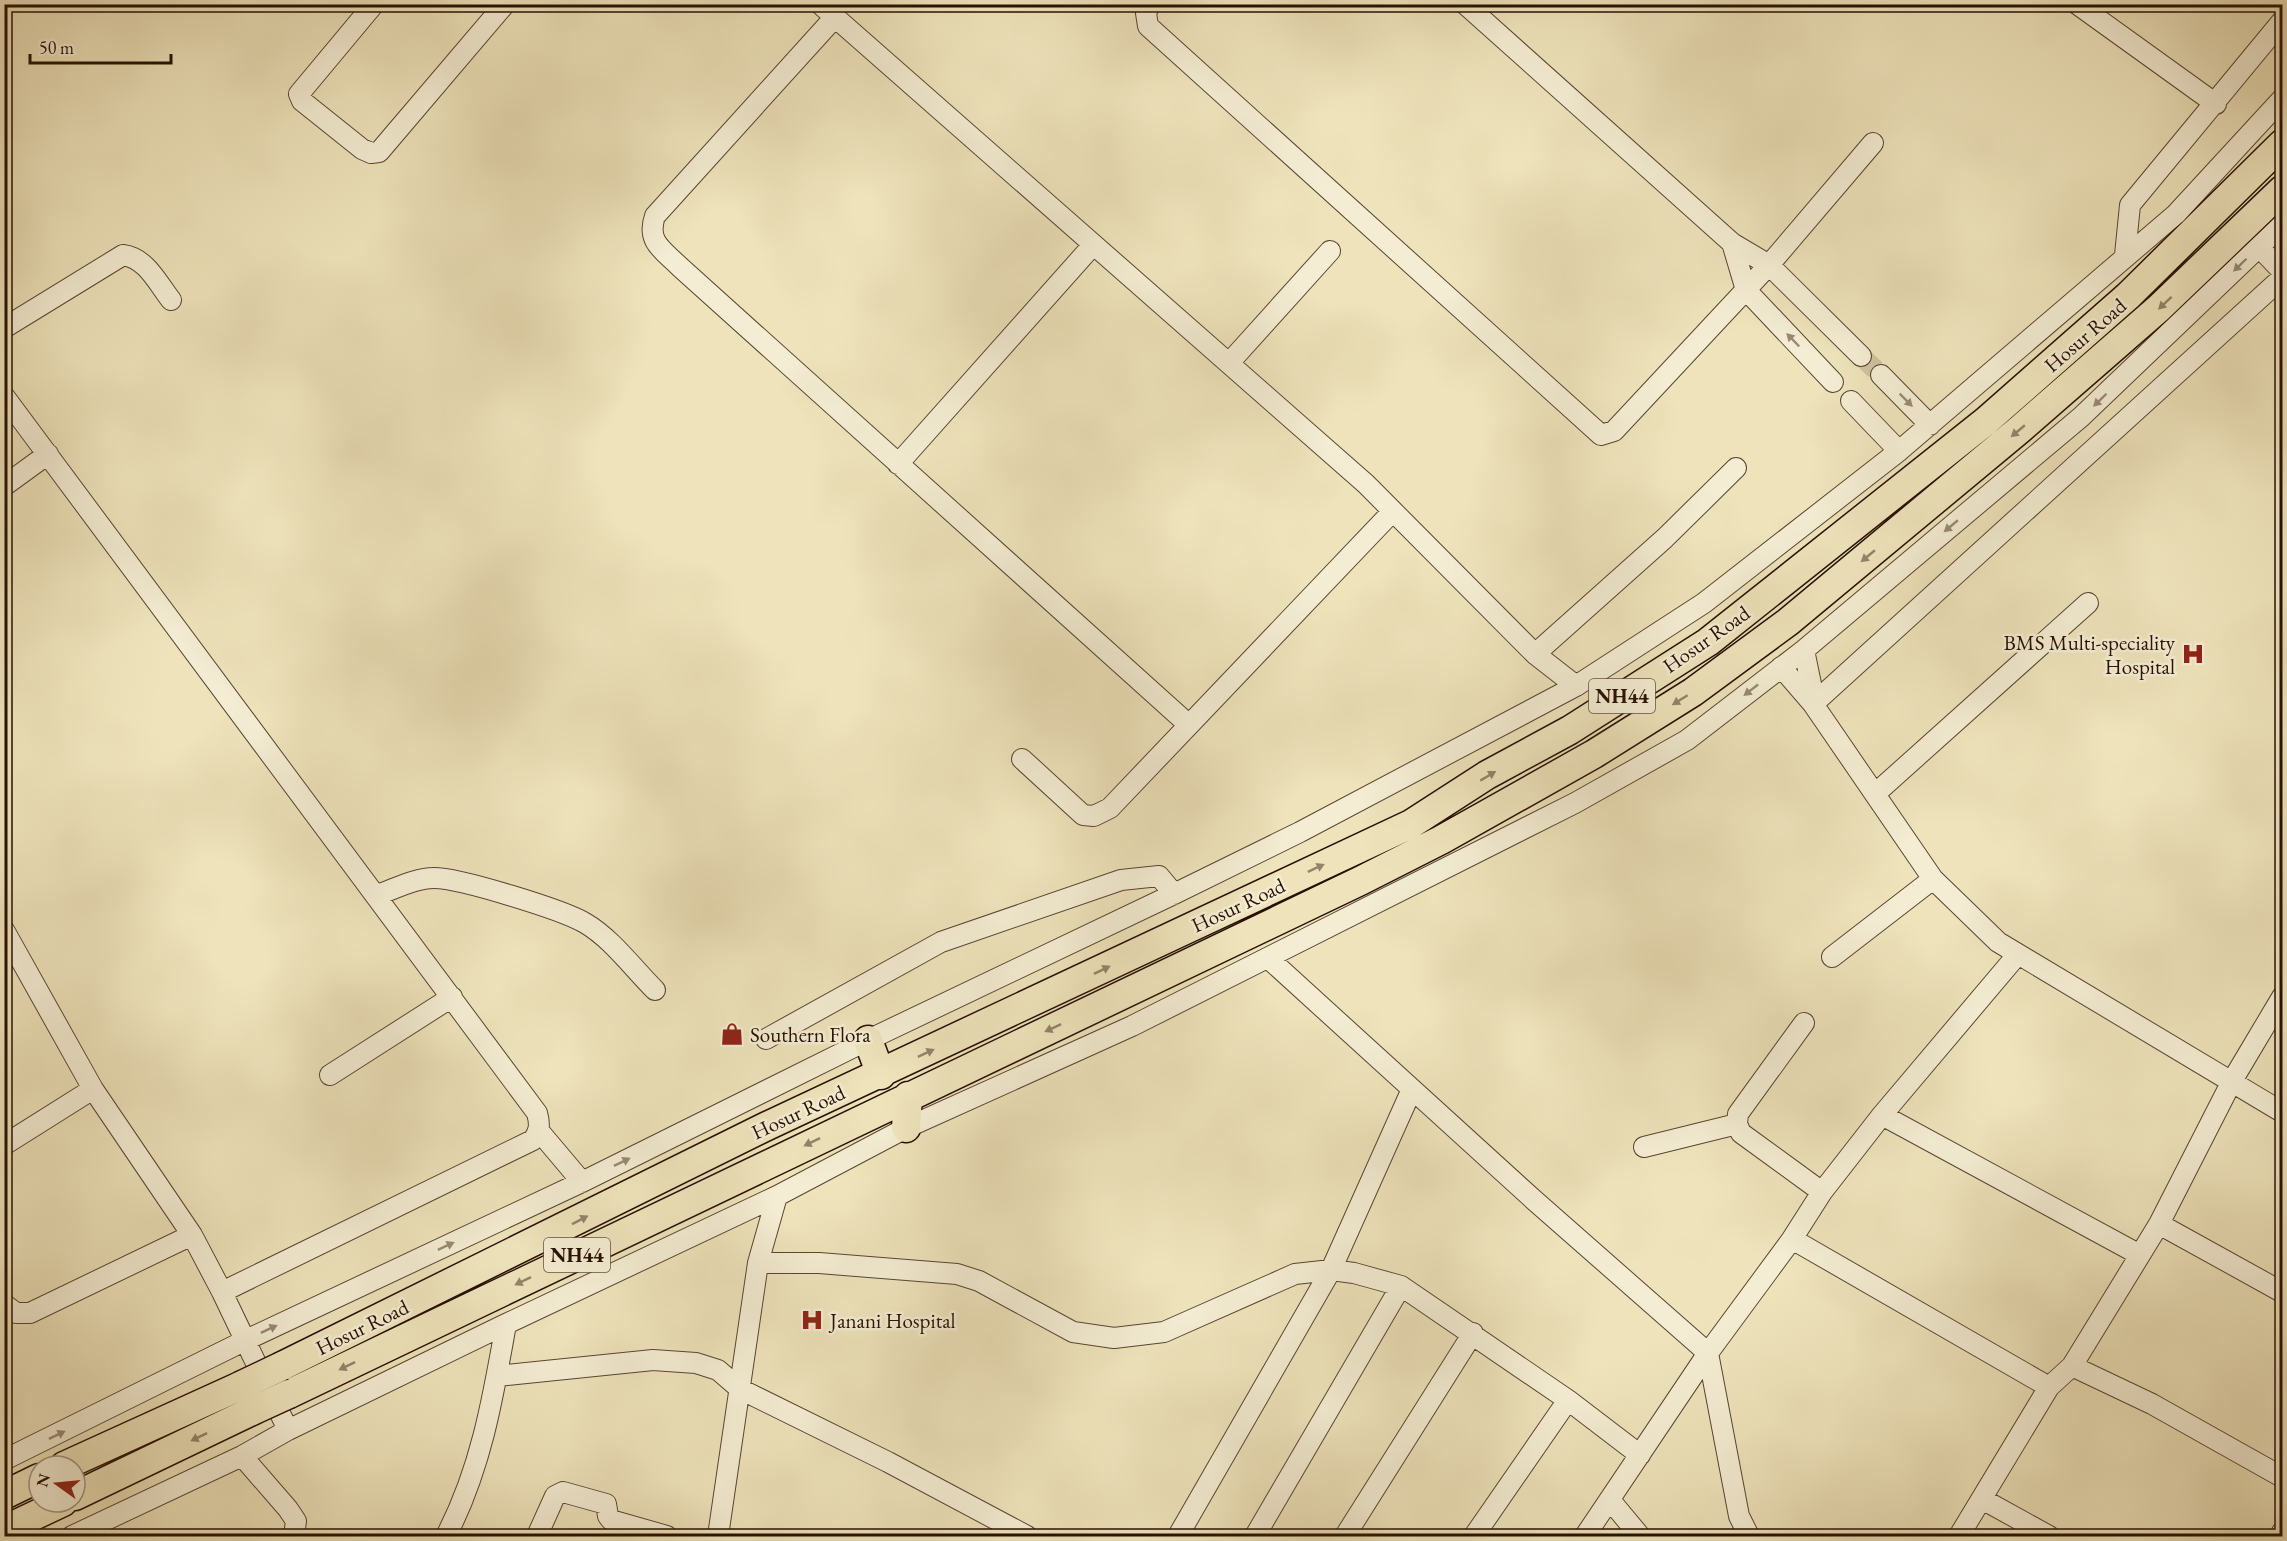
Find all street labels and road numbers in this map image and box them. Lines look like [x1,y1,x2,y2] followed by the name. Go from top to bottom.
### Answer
[2038,292,2132,378] street label: Hosur Road
[1657,599,1755,679] street label: Hosur Road
[1589,679,1655,713] road number: NH44
[1187,871,1290,938] street label: Hosur Road
[747,1078,850,1145] street label: Hosur Road
[544,1238,610,1272] road number: NH44
[311,1293,413,1361] street label: Hosur Road

